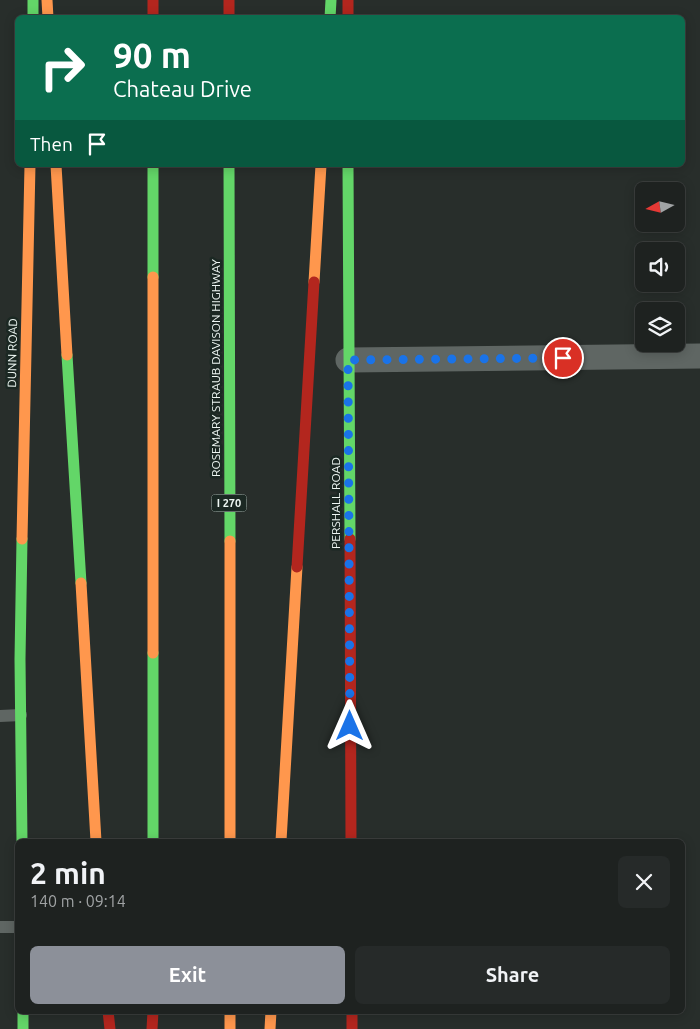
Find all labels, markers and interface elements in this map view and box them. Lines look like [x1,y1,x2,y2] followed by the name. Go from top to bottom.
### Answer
[30,35,95,100] icon: right
[113,35,191,75] text: 90 m
[113,76,252,101] text: Chateau Drive
[83,130,111,158] icon: arrive
[30,133,73,155] text: Then
[635,182,685,232] north arrow
[635,182,685,352] map controls
[635,242,685,292] button: sound
[209,259,222,477] street label: ROSEMARY STRAUB DAVISON HIGHWAY
[635,302,685,352] button: layers
[5,318,19,388] street label: DUNN ROAD
[542,337,584,379] pin
[549,344,577,372] icon: arrive
[329,457,342,549] street label: PERSHALL ROAD
[212,494,246,512] road number: I 270
[323,699,375,751] position arrow
[30,856,106,890] text: 2 min
[618,856,670,908] button: close
[30,892,126,910] text: 140 m · 09:14
[30,946,345,1004] button: Exit
[355,946,670,1004] button: Share

